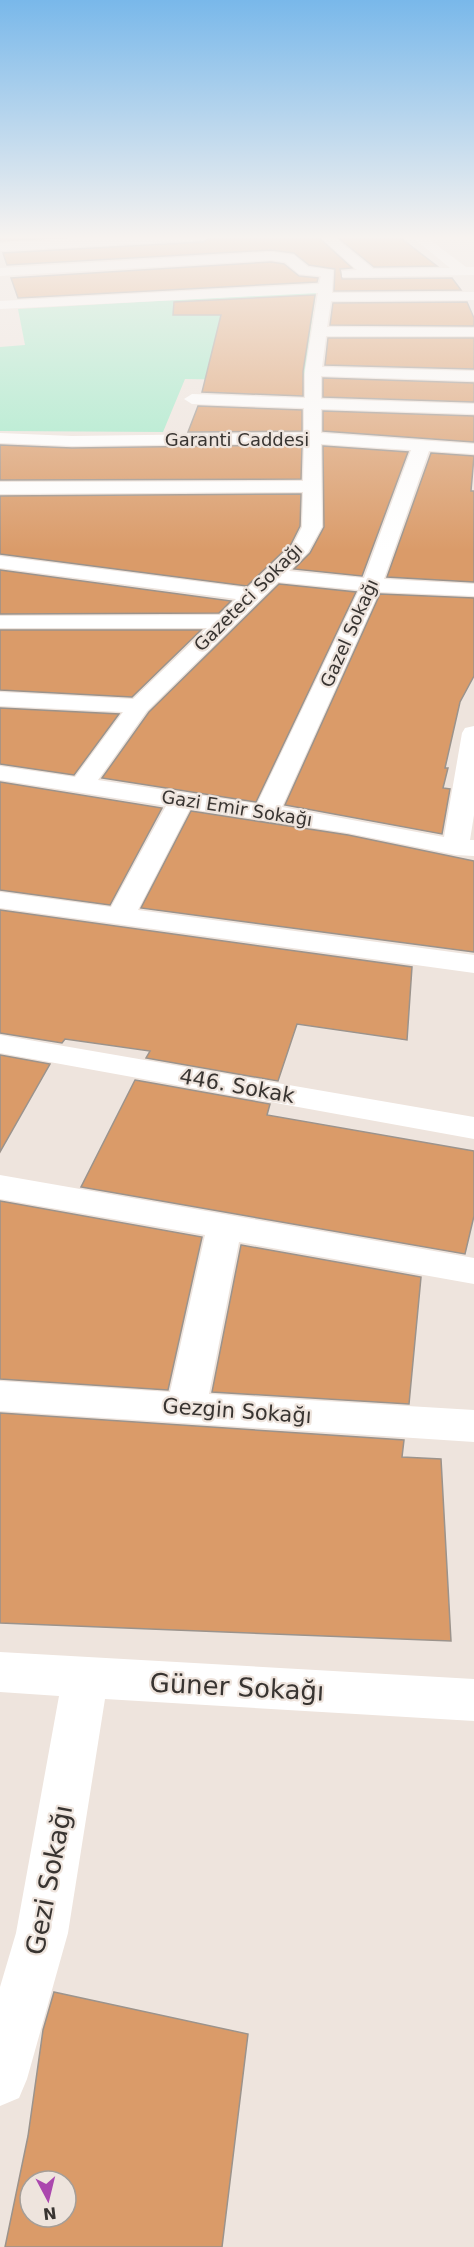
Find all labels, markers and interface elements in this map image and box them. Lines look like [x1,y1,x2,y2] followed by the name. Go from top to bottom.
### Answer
[165,429,309,450] street label: Garanti Caddesi
[190,539,306,655] street label: Gazeteci Sokağı
[316,576,382,690] street label: Gazel Sokağı
[160,786,314,830] street label: Gazi Emir Sokağı
[178,1064,297,1108] street label: 446. Sokak
[162,1394,312,1428] street label: Gezgin Sokağı
[149,1667,325,1707] street label: Güner Sokağı
[20,1803,78,1957] street label: Gezi Sokağı
[18,2169,78,2229] north arrow
[42,2203,58,2224] text: N

